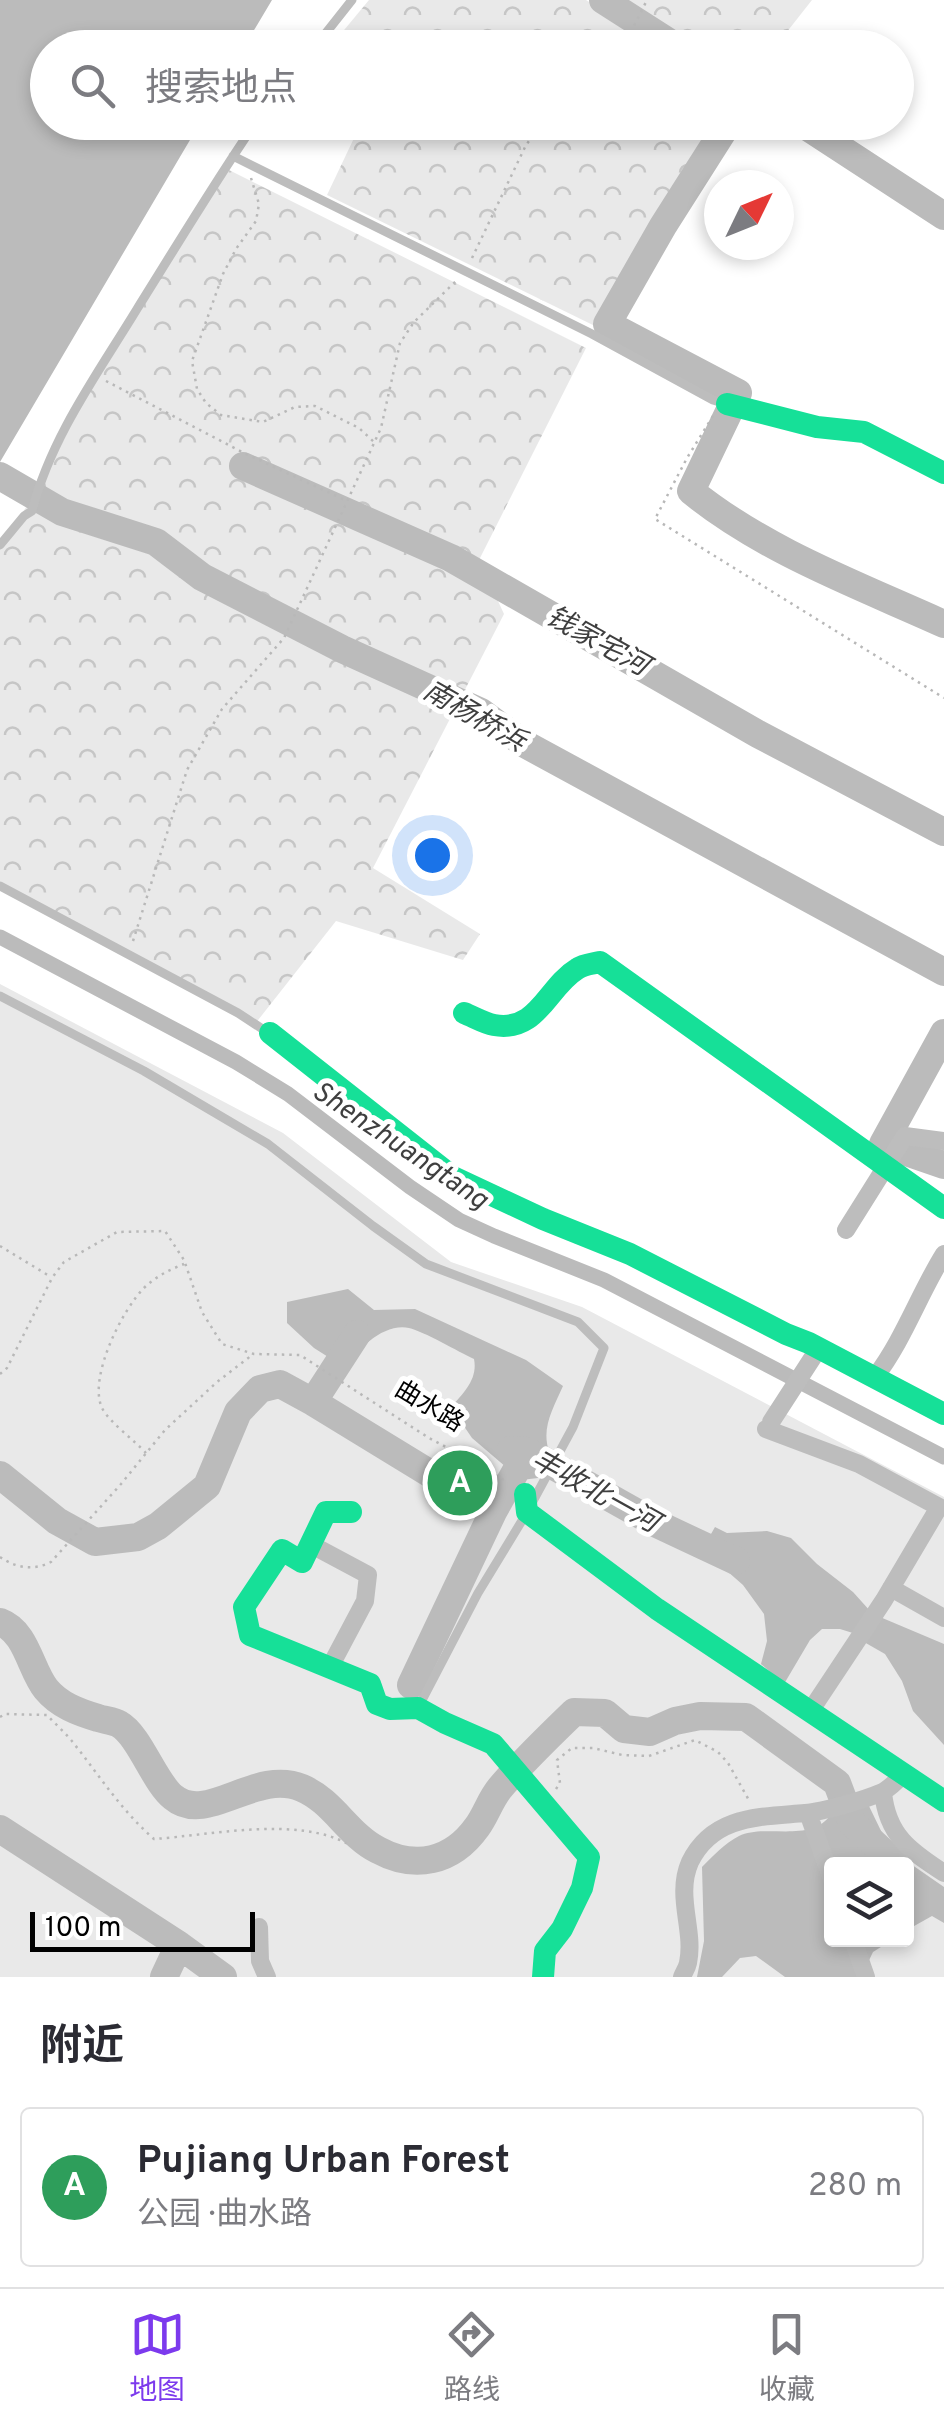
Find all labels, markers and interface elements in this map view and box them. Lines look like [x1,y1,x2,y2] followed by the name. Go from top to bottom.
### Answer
[30,30,914,140] search box
[65,58,120,113] icon: search
[145,66,297,115] text: 搜索地点
[704,170,794,260] north arrow
[539,600,659,688] water label: 钱家宅河
[416,674,534,763] water label: 南杨桥浜
[407,830,458,881] your location
[304,1074,495,1219] water label: Shenzhuangtang
[388,1375,469,1441] street label: 曲水路
[525,1443,669,1545] water label: 丰收北一河
[428,1446,492,1520] pin: A
[824,1857,914,1947] map controls
[824,1857,914,1947] button: layers
[30,1907,255,1952] scale bar
[45,1911,121,1947] text: 100 m
[40,2022,124,2075] text: 附近
[137,2138,510,2187] text: Pujiang Urban Forest
[63,2167,86,2207] text: A
[808,2167,902,2207] text: 280 m
[137,2196,312,2236] text: 公园 · 曲水路
[129,2307,185,2410] tab: 地图
[444,2307,500,2410] tab: 路线
[759,2307,815,2410] tab: 收藏

